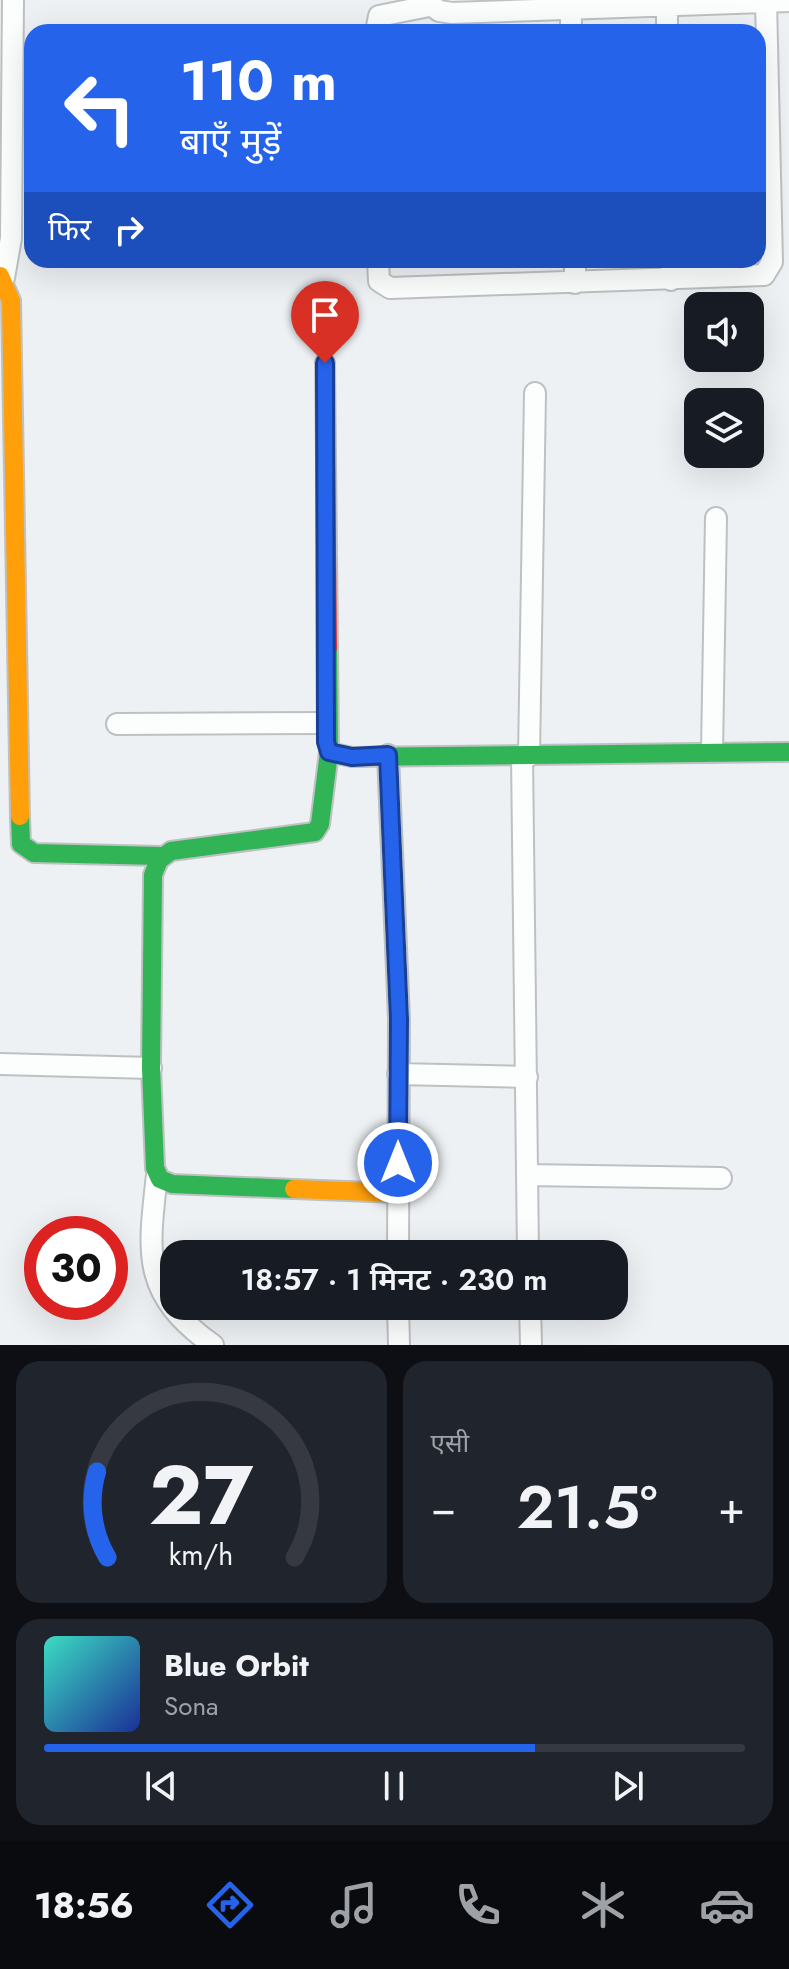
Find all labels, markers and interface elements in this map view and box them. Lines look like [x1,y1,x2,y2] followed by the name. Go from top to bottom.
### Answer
[180,40,337,121] text: 110 m
[48,56,152,160] icon: left
[180,115,281,167] text: बाएँ मुड़ें
[48,208,91,251] text: फिर
[107,208,151,252] icon: right
[291,281,359,363] pin
[684,292,764,468] map controls
[684,292,764,372] button: sound
[303,293,347,337] icon: arrive
[684,388,764,468] button: layers
[356,1121,440,1205] position arrow
[24,1216,128,1320] speed limit sign: 30
[240,1258,548,1301] text: 18:57 · 1 मिनट · 230 m
[431,1424,469,1462] text: एसी
[149,1435,254,1555] text: 27
[517,1464,658,1551] text: 21.5°
[431,1476,456,1540] text: −
[718,1476,745,1540] text: +
[169,1534,234,1576] text: km/h
[164,1644,309,1687] text: Blue Orbit
[164,1687,219,1725] text: Sona
[139,1764,183,1808] icon: previous
[372,1764,416,1808] icon: pause
[606,1764,650,1808] icon: next
[202,1877,258,1933] icon: directions
[326,1877,382,1933] icon: music
[450,1877,506,1933] icon: phone
[575,1877,631,1933] icon: climate
[699,1877,755,1933] icon: car
[34,1879,134,1931] text: 18:56

